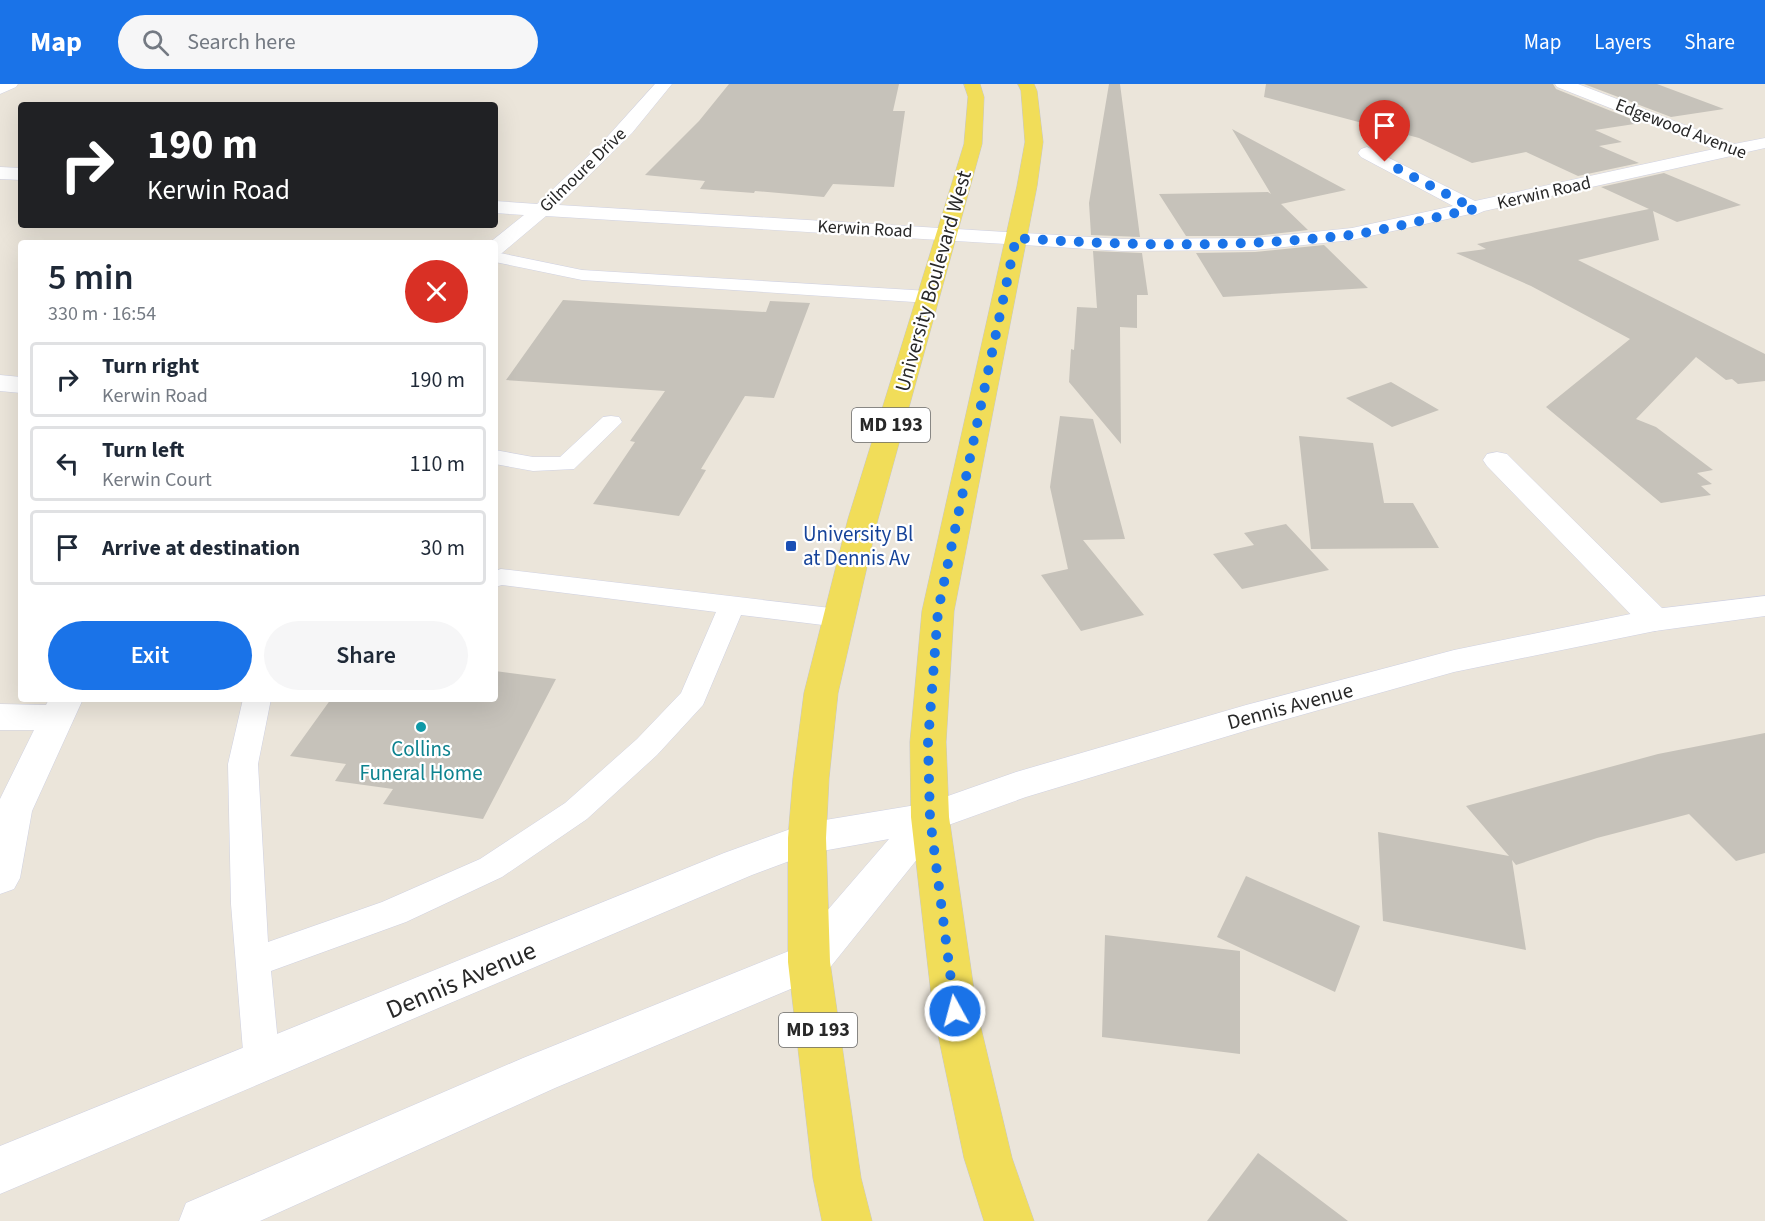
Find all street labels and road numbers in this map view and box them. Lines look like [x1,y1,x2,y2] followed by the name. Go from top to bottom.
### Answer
[1612,92,1750,166] street label: Edgewood Avenue
[534,122,632,218] street label: Gilmoure Drive
[887,167,979,395] street label: University Boulevard West
[1495,170,1593,216] street label: Kerwin Road
[817,214,913,244] street label: Kerwin Road
[852,408,930,442] road number: MD 193
[1224,675,1356,737] street label: Dennis Avenue
[380,932,542,1028] street label: Dennis Avenue
[779,1013,857,1047] road number: MD 193

